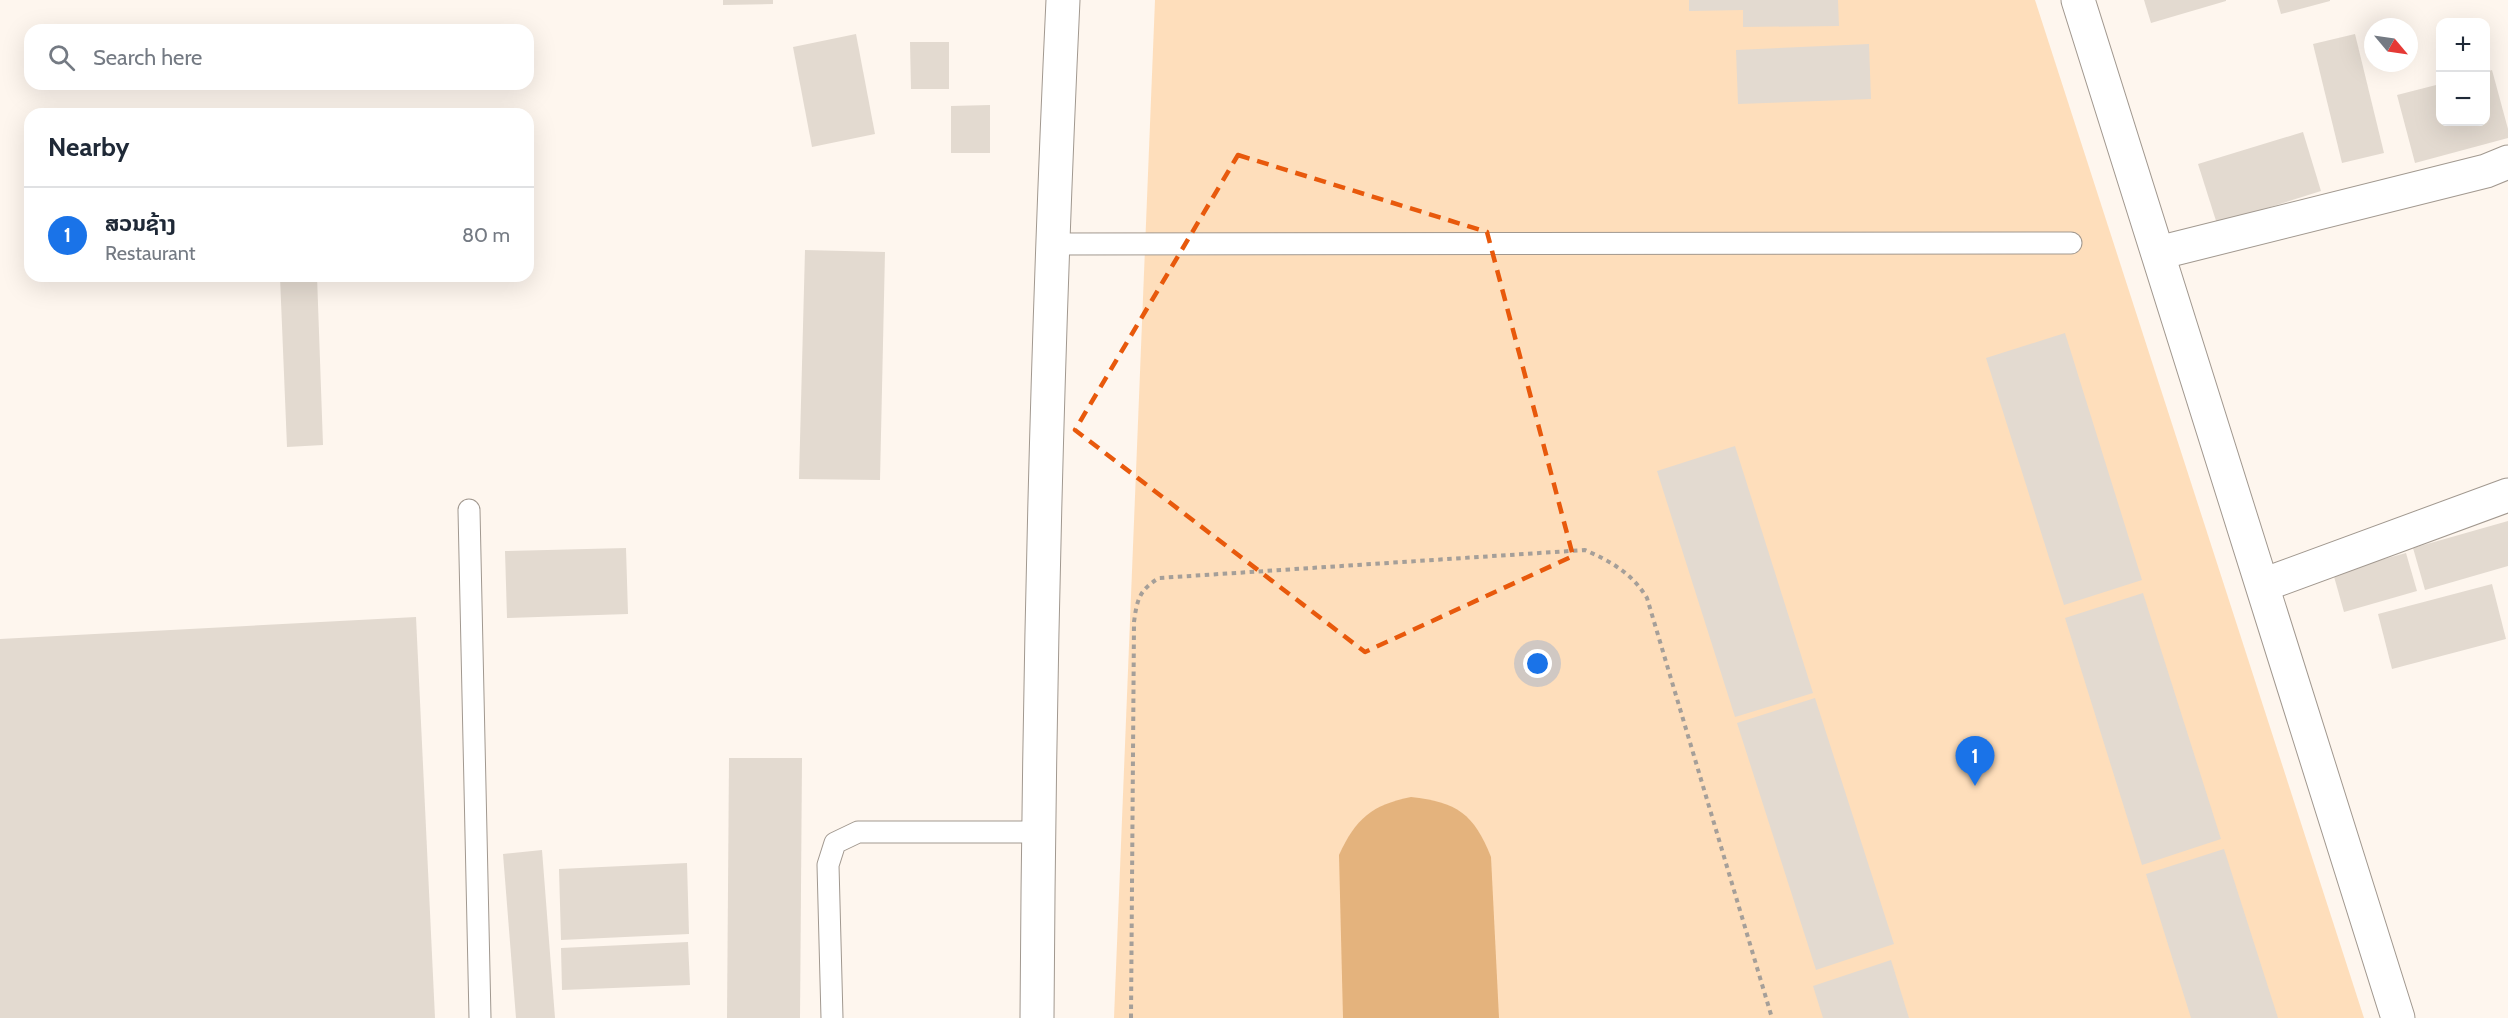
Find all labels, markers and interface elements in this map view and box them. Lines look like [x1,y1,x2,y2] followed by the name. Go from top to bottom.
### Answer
[2364,18,2418,72] north arrow
[2436,18,2490,126] map controls
[2436,18,2490,72] button: +
[24,24,534,90] search box
[45,41,78,74] icon: search
[93,44,202,71] text: Search here
[2436,72,2490,126] button: −
[48,131,129,163] text: Nearby
[105,210,176,237] text: ສວນຊ້າງ
[64,223,71,247] text: 1
[462,223,510,247] text: 80 m
[105,241,196,265] text: Restaurant
[1523,649,1552,678] your location
[1956,736,1994,786] pin: 1

